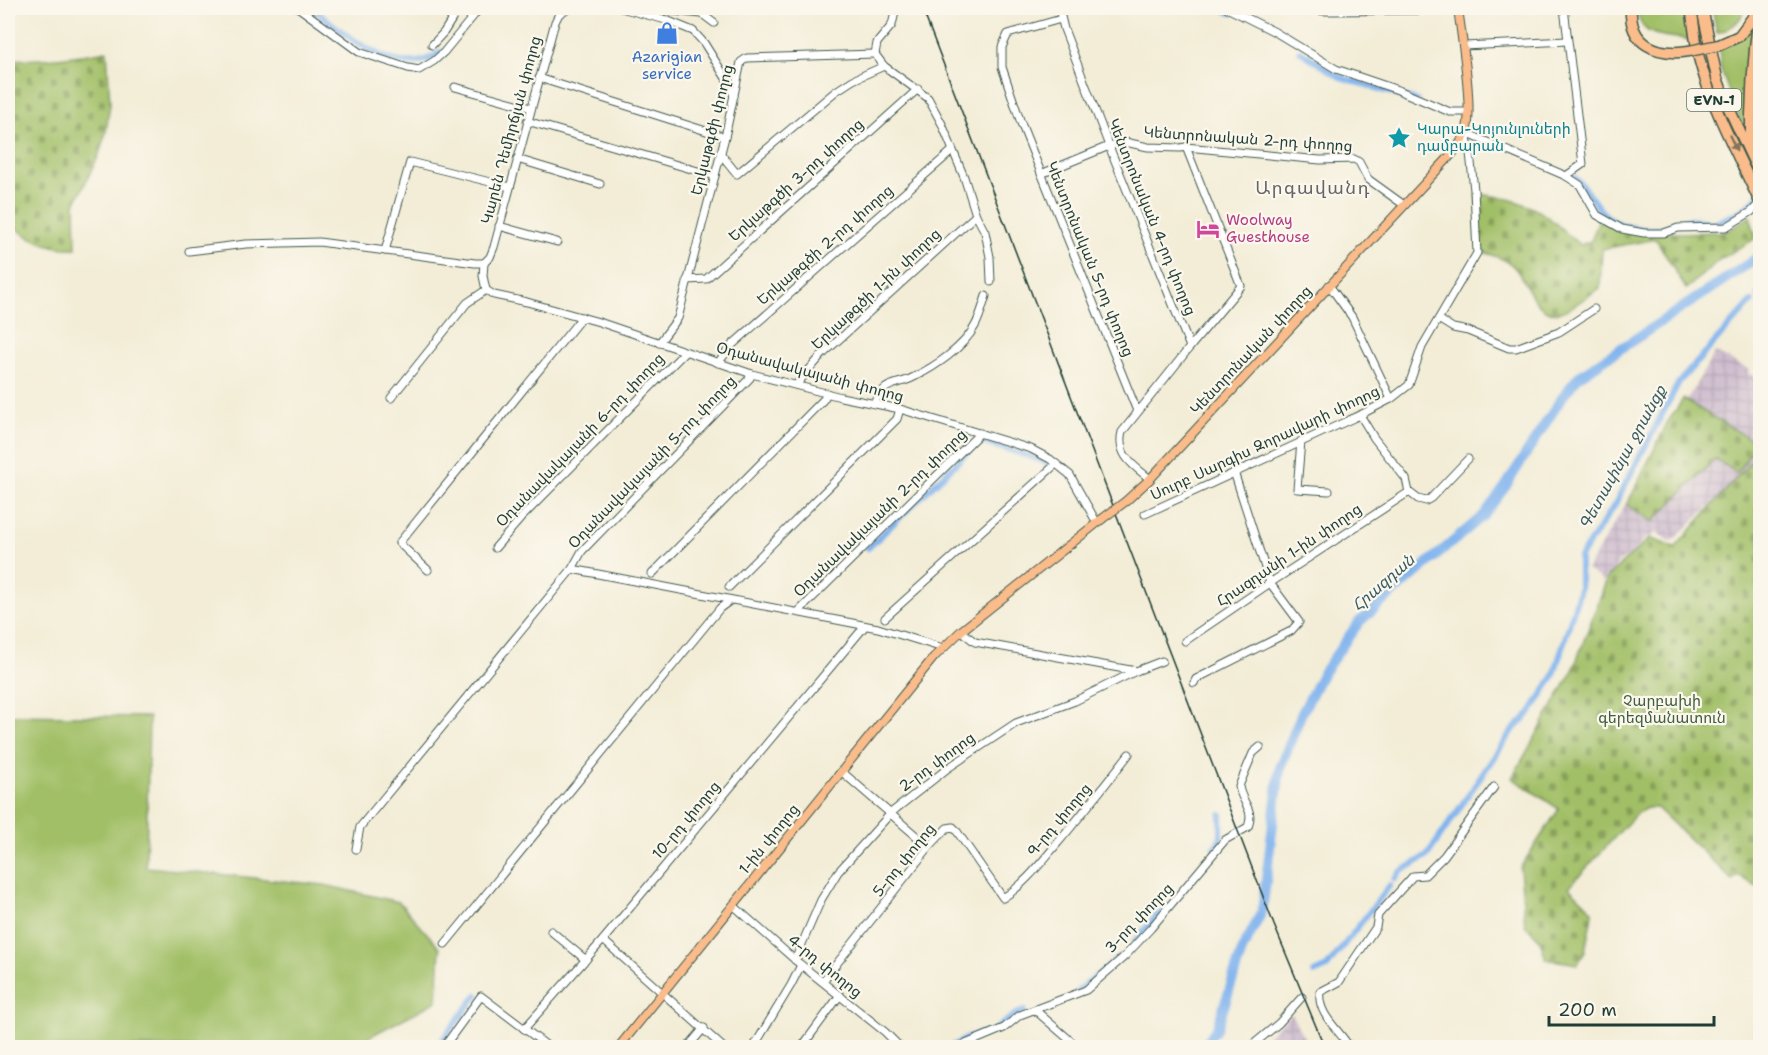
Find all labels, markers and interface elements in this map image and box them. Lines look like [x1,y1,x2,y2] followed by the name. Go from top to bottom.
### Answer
[654,20,680,46] shop icon: Azarigian service
[476,34,546,226] street label: Կարեն Դեմիրճյան փողոց
[632,47,702,84] place label: Azarigian service
[686,63,738,197] street label: Երկաթգծի փողոց
[1687,89,1741,111] road number: EVN-1
[724,114,868,246] street label: Երկաթգծի 3-րդ փողոց
[1103,116,1201,318] street label: Կենտրոնական 4-րդ փողոց
[1417,119,1571,156] place label: Կարա-Կոյունլուների դամբարան
[1143,122,1353,156] street label: Կենտրոնական 2-րդ փողոց
[1386,125,1412,151] place icon: Կարա-Կոյունլուների դամբարան
[1728,134,1737,151] one-way arrow
[1042,158,1138,360] street label: Կենտրոնական 5-րդ փողոց
[1255,176,1371,200] district label: Արգավանդ
[753,180,897,310] street label: Երկաթգծի 2-րդ փողոց
[1226,210,1310,247] place label: Woolway Guesthouse
[1195,216,1221,242] hotel icon: Woolway Guesthouse
[807,224,945,354] street label: Երկաթգծի 1-ին փողոց
[1186,281,1316,419] street label: Կենտրոնական փողոց
[714,337,906,407] street label: Օդանավակայանի փողոց
[491,349,669,531] street label: Օդանավակայանի 6-րդ փողոց
[564,371,740,553] street label: Օդանավակայանի 5-րդ փողոց
[1574,380,1671,533] water label: Գետափնյա ջրանցք
[1147,381,1383,505] street label: Սուրբ Սարգիս Զորավարի փողոց
[789,425,971,601] street label: Օդանավակայանի 2-րդ փողոց
[1213,499,1365,611] street label: Հրազդանի 1-ին փողոց
[1348,548,1420,615] water label: Հրազդան
[1598,691,1726,728] park label: Չարբախի գերեզմանատուն
[895,728,979,796] street label: 2-րդ փողոց
[647,777,725,863] street label: 10-րդ փողոց
[1022,779,1096,861] street label: 9-րդ փողոց
[734,800,804,878] street label: 1-ին փողոց
[868,819,940,901] street label: 5-րդ փողոց
[1100,879,1178,957] street label: 3-րդ փողոց
[784,930,866,1002] street label: 4-րդ փողոց
[1549,989,1714,1027] scale bar
[1558,998,1617,1022] text: 200 m

